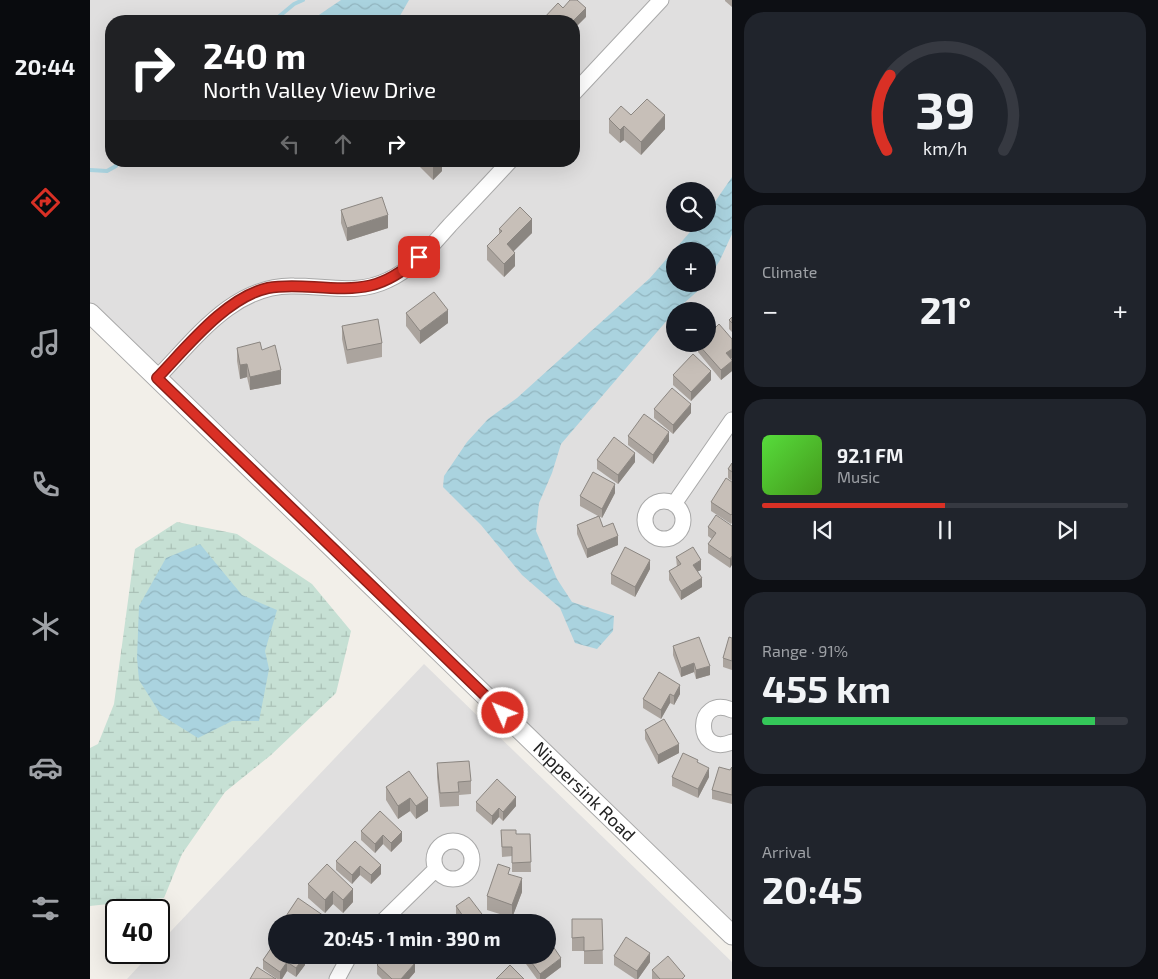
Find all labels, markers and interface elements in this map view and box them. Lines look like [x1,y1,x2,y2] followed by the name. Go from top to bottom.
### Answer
[203,34,306,76] text: 240 m
[120,35,185,100] icon: right
[15,53,75,79] text: 20:44
[203,76,436,102] text: North Valley View Drive
[915,77,975,139] text: 39
[276,130,304,158] icon: left
[329,130,357,158] icon: ahead
[382,130,410,158] icon: right
[923,137,967,159] text: km/h
[666,182,716,352] map controls
[666,182,716,232] button: search
[28,185,63,220] icon: directions
[398,236,440,278] pin
[666,242,716,292] button: +
[405,243,433,271] icon: arrive
[762,262,817,281] text: Climate
[920,286,971,332] text: 21°
[762,293,778,327] text: −
[1113,293,1128,327] text: +
[666,302,716,352] button: −
[28,326,63,361] icon: music
[837,444,903,467] text: 92.1 FM
[28,467,63,502] icon: phone
[837,467,880,486] text: Music
[809,516,837,544] icon: previous
[931,516,959,544] icon: pause
[1053,516,1081,544] icon: next
[28,609,63,644] icon: climate
[762,641,848,660] text: Range · 91%
[762,665,891,711] text: 455 km
[476,686,528,738] position arrow
[529,737,640,845] street label: Nippersink Road
[28,750,63,785] icon: car
[762,842,811,861] text: Arrival
[762,866,863,912] text: 20:45
[28,891,63,926] icon: filters
[105,899,170,964] speed limit sign: 40
[324,927,501,950] text: 20:45 · 1 min · 390 m

